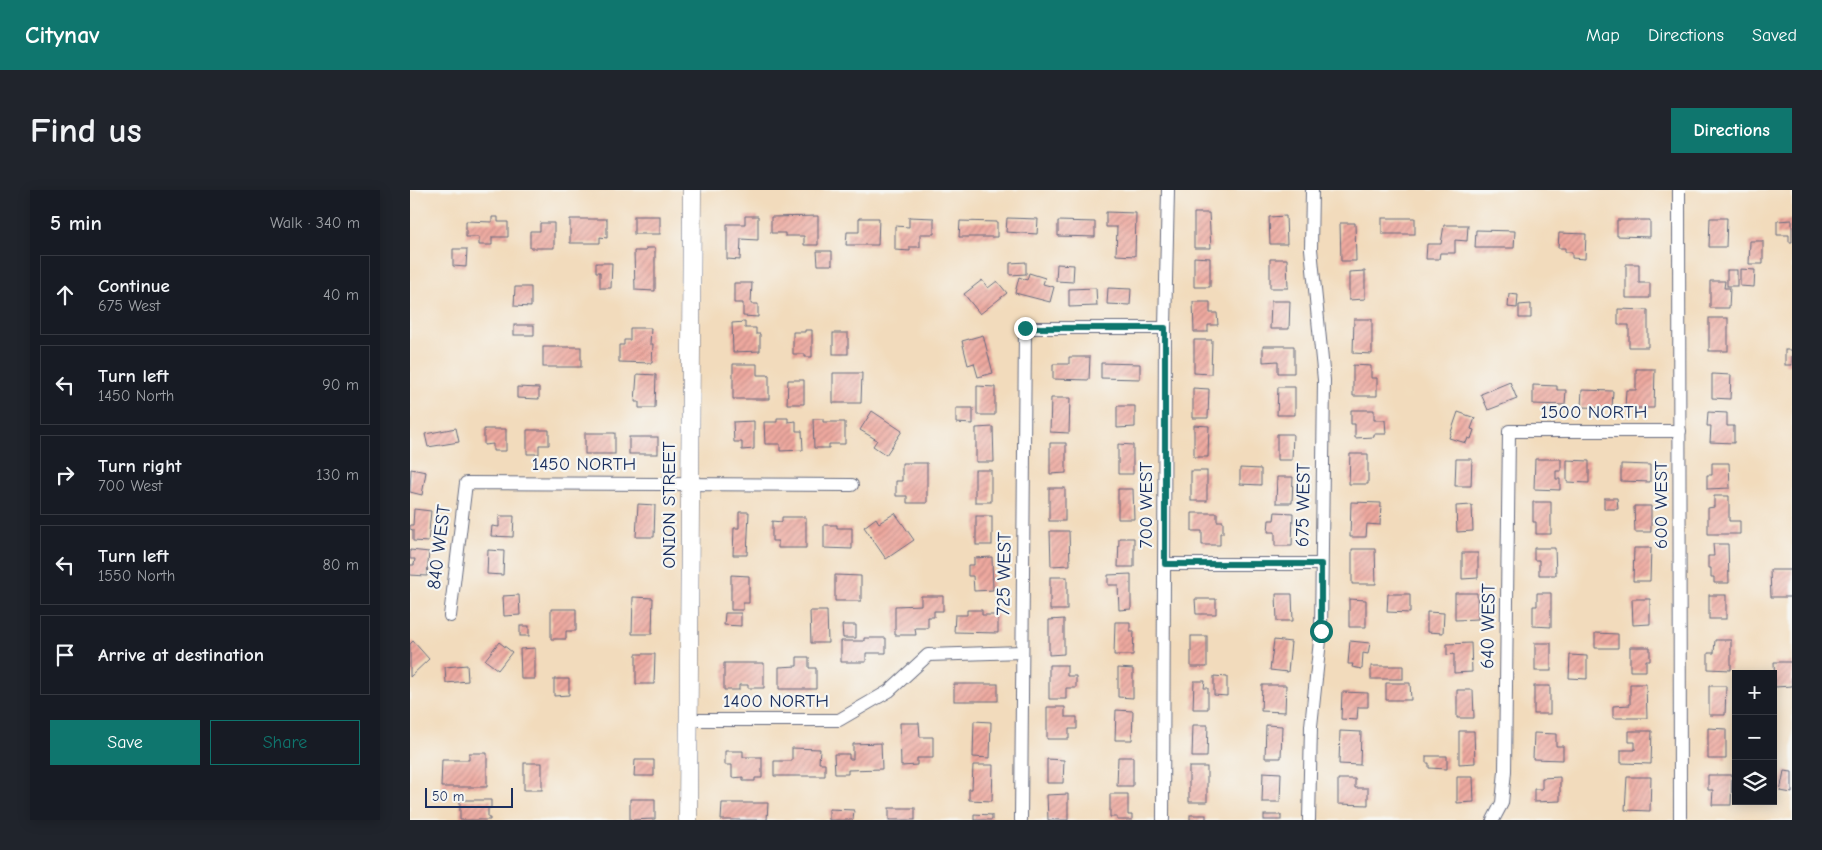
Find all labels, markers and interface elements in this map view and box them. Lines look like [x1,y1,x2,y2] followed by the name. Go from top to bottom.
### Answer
[25,21,100,49] text: Citynav
[1586,25,1620,46] text: Map
[1648,25,1724,46] text: Directions
[1752,25,1797,46] text: Saved
[1671,108,1792,153] button: Directions
[30,110,142,151] text: Find us
[50,211,102,235] text: 5 min
[270,214,360,232] text: Walk · 340 m
[98,275,170,297] text: Continue
[51,281,79,309] icon: ahead
[323,286,359,304] text: 40 m
[98,297,160,315] text: 675 West
[1014,317,1037,340] route end
[98,365,169,387] text: Turn left
[51,371,79,399] icon: left
[322,376,359,394] text: 90 m
[98,387,174,405] text: 1450 North
[1540,401,1648,423] street label: 1500 NORTH
[658,441,680,569] street label: ONION STREET
[532,453,636,475] street label: 1450 NORTH
[98,455,182,477] text: Turn right
[51,461,79,489] icon: right
[1650,461,1672,549] street label: 600 WEST
[1135,462,1157,548] street label: 700 WEST
[1291,463,1315,547] street label: 675 WEST
[316,466,359,484] text: 130 m
[98,477,162,495] text: 700 West
[423,503,455,591] street label: 840 WEST
[992,532,1016,616] street label: 725 WEST
[98,545,169,567] text: Turn left
[51,551,79,579] icon: left
[322,556,359,574] text: 80 m
[98,567,175,585] text: 1550 North
[1476,583,1500,669] street label: 640 WEST
[1310,620,1333,643] route start
[51,641,79,669] icon: arrive
[98,644,264,666] text: Arrive at destination
[1732,670,1777,805] map controls
[1732,670,1777,715] button: +
[723,690,829,712] street label: 1400 NORTH
[1732,715,1777,760] button: −
[50,720,200,765] button: Save
[210,720,360,765] button: Share
[1732,760,1777,805] button: layers
[425,785,512,808] scale bar
[432,788,464,805] text: 50 m

